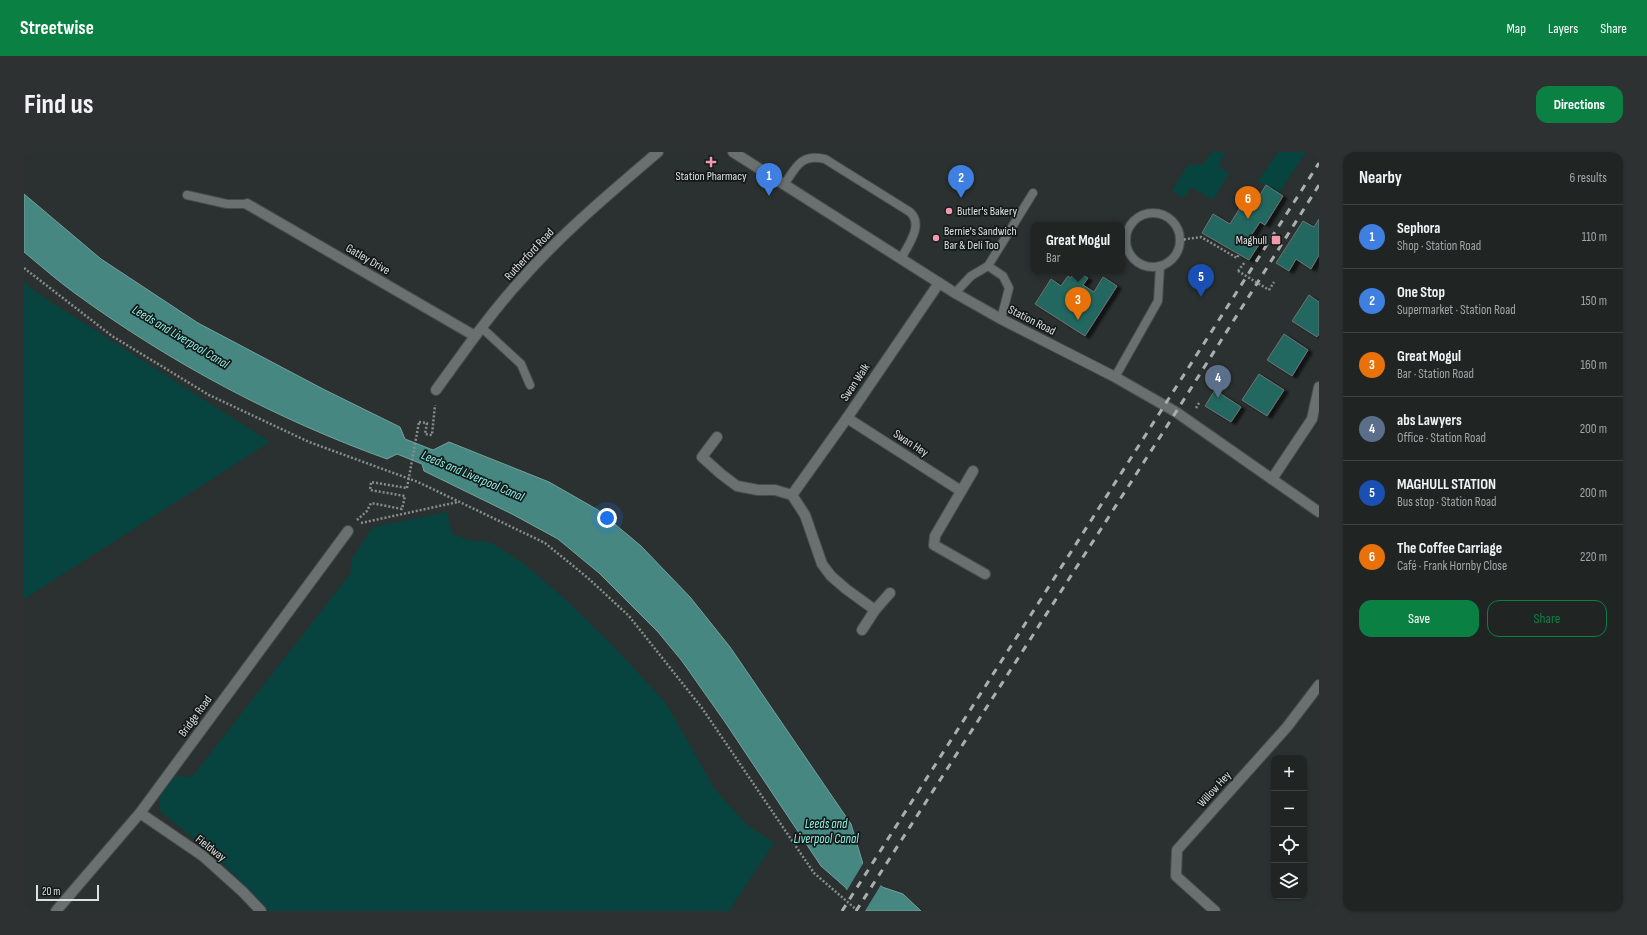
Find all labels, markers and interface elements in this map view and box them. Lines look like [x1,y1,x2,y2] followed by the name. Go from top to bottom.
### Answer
[20,17,94,40] text: Streetwise
[1506,20,1526,37] text: Map
[1548,20,1578,37] text: Layers
[1600,20,1627,37] text: Share
[1536,86,1623,123] button: Directions
[24,88,93,121] text: Find us
[706,157,716,167] marker: Station Pharmacy
[756,163,782,196] pin: 1
[948,165,974,198] pin: 2
[1359,168,1402,188] text: Nearby
[675,169,747,184] place label: Station Pharmacy
[1569,170,1607,186] text: 6 results
[1235,186,1261,219] pin: 6
[957,204,1017,219] place label: Butler's Bakery
[944,206,954,216] marker: Butler's Bakery
[1397,219,1440,238] text: Sephora
[1031,222,1125,274] popup
[944,224,1017,253] place label: Bernie's Sandwich Bar & Deli Too
[501,225,557,284] street label: Rutherford Road
[1369,229,1375,245] text: 1
[1582,229,1607,245] text: 110 m
[1046,231,1110,250] text: Great Mogul
[931,233,941,243] marker: Bernie's Sandwich Bar & Deli Too
[1236,233,1267,248] place label: Maghull
[1270,234,1282,246] marker: Maghull
[1397,238,1481,254] text: Shop · Station Road
[343,241,393,278] street label: Gatley Drive
[1046,250,1061,266] text: Bar
[1188,264,1214,297] pin: 5
[1397,283,1445,302] text: One Stop
[1065,287,1091,320] pin: 3
[1369,293,1375,309] text: 2
[1581,293,1607,309] text: 150 m
[129,302,232,372] water label: Leeds and Liverpool Canal
[1006,302,1058,339] street label: Station Road
[1397,302,1516,318] text: Supermarket · Station Road
[1397,347,1461,366] text: Great Mogul
[1369,357,1375,373] text: 3
[1581,357,1607,373] text: 160 m
[837,360,874,404] street label: Swan Walk
[1205,365,1231,398] pin: 4
[1397,366,1474,382] text: Bar · Station Road
[1397,411,1462,430] text: abs Lawyers
[1369,421,1375,437] text: 4
[1580,421,1607,437] text: 200 m
[890,427,931,460] street label: Swan Hey
[1397,430,1486,446] text: Office · Station Road
[419,447,527,505] water label: Leeds and Liverpool Canal
[1397,475,1496,494] text: MAGHULL STATION
[1369,485,1375,501] text: 5
[1580,485,1607,501] text: 200 m
[1397,494,1497,510] text: Bus stop · Station Road
[597,508,617,528] your location
[1397,539,1502,558] text: The Coffee Carriage
[1369,549,1375,565] text: 6
[1580,549,1607,565] text: 220 m
[1397,558,1507,574] text: Café · Frank Hornby Close
[1359,600,1479,637] button: Save
[1487,600,1607,637] button: Share
[175,693,215,740] street label: Bridge Road
[1271,755,1307,899] map controls
[1271,755,1307,791] button: +
[1194,768,1235,811] street label: Willow Hey
[1271,791,1307,827] button: −
[793,816,859,847] water label: Leeds and Liverpool Canal
[1271,827,1307,863] button: locate
[192,832,229,865] street label: Fieldway
[1271,863,1307,899] button: layers
[36,883,99,902] scale bar
[42,885,60,898] text: 20 m

